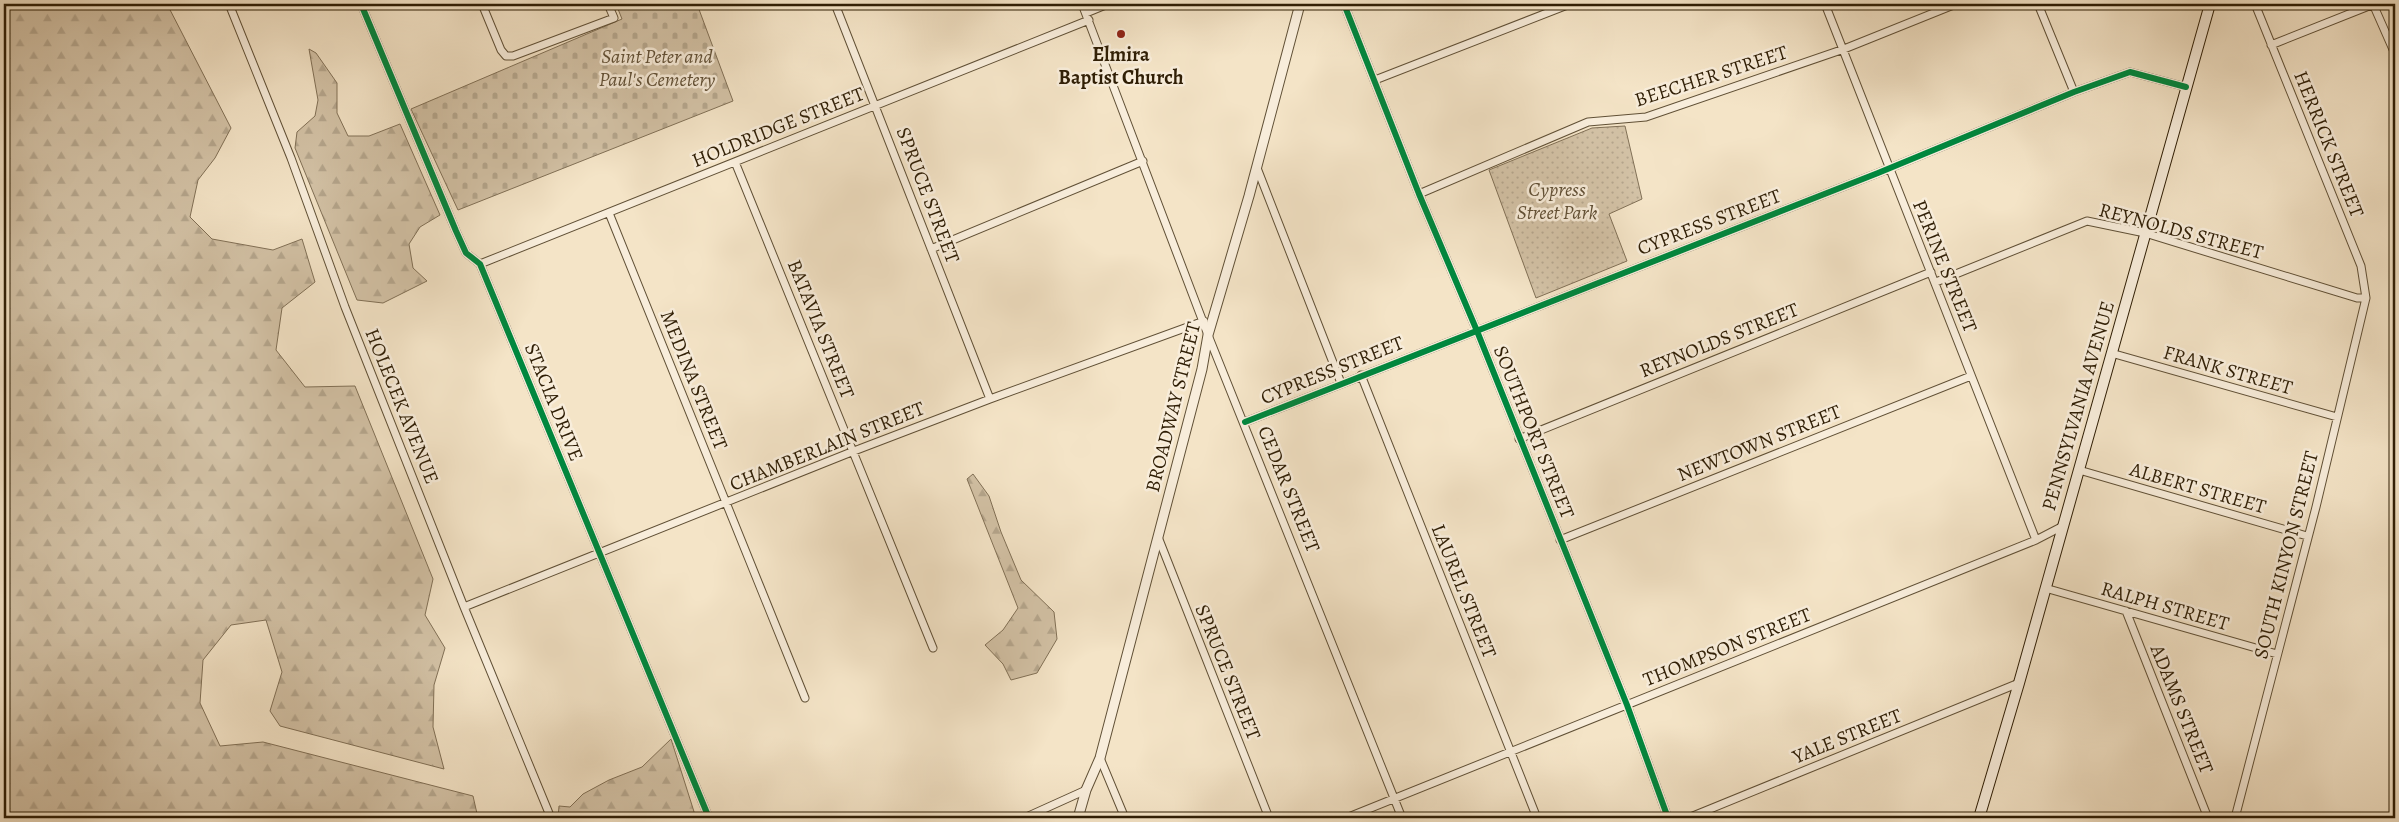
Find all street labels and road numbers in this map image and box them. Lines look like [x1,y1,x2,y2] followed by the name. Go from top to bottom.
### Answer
[1631,39,1791,113] street label: BEECHER STREET
[2287,67,2371,221] street label: HERRICK STREET
[688,80,868,174] street label: HOLDRIDGE STREET
[890,123,966,267] street label: SPRUCE STREET
[1633,182,1785,262] street label: CYPRESS STREET
[1906,196,1984,336] street label: PERINE STREET
[2096,196,2266,266] street label: REYNOLDS STREET
[781,256,861,403] street label: BATAVIA STREET
[1636,296,1803,384] street label: REYNOLDS STREET
[2035,298,2121,514] street label: PENNSYLVANIA AVENUE
[654,306,734,454] street label: MEDINA STREET
[1139,319,1207,495] street label: BROADWAY STREET
[358,324,446,488] street label: HOLECEK AVENUE
[1257,329,1407,411] street label: CYPRESS STREET
[518,339,590,465] street label: STACIA DRIVE
[2160,339,2296,401] street label: FRANK STREET
[1487,341,1581,523] street label: SOUTHPORT STREET
[725,394,929,498] street label: CHAMBERLAIN STREET
[1673,398,1845,488] street label: NEWTOWN STREET
[1251,422,1327,556] street label: CEDAR STREET
[2247,448,2325,662] street label: SOUTH KINYON STREET
[2126,455,2269,520] street label: ALBERT STREET
[1425,520,1503,662] street label: LAUREL STREET
[2098,575,2232,637] street label: RALPH STREET
[1189,600,1267,744] street label: SPRUCE STREET
[1639,601,1815,693] street label: THOMPSON STREET
[2143,639,2220,778] street label: ADAMS STREET
[1787,702,1906,771] street label: YALE STREET

